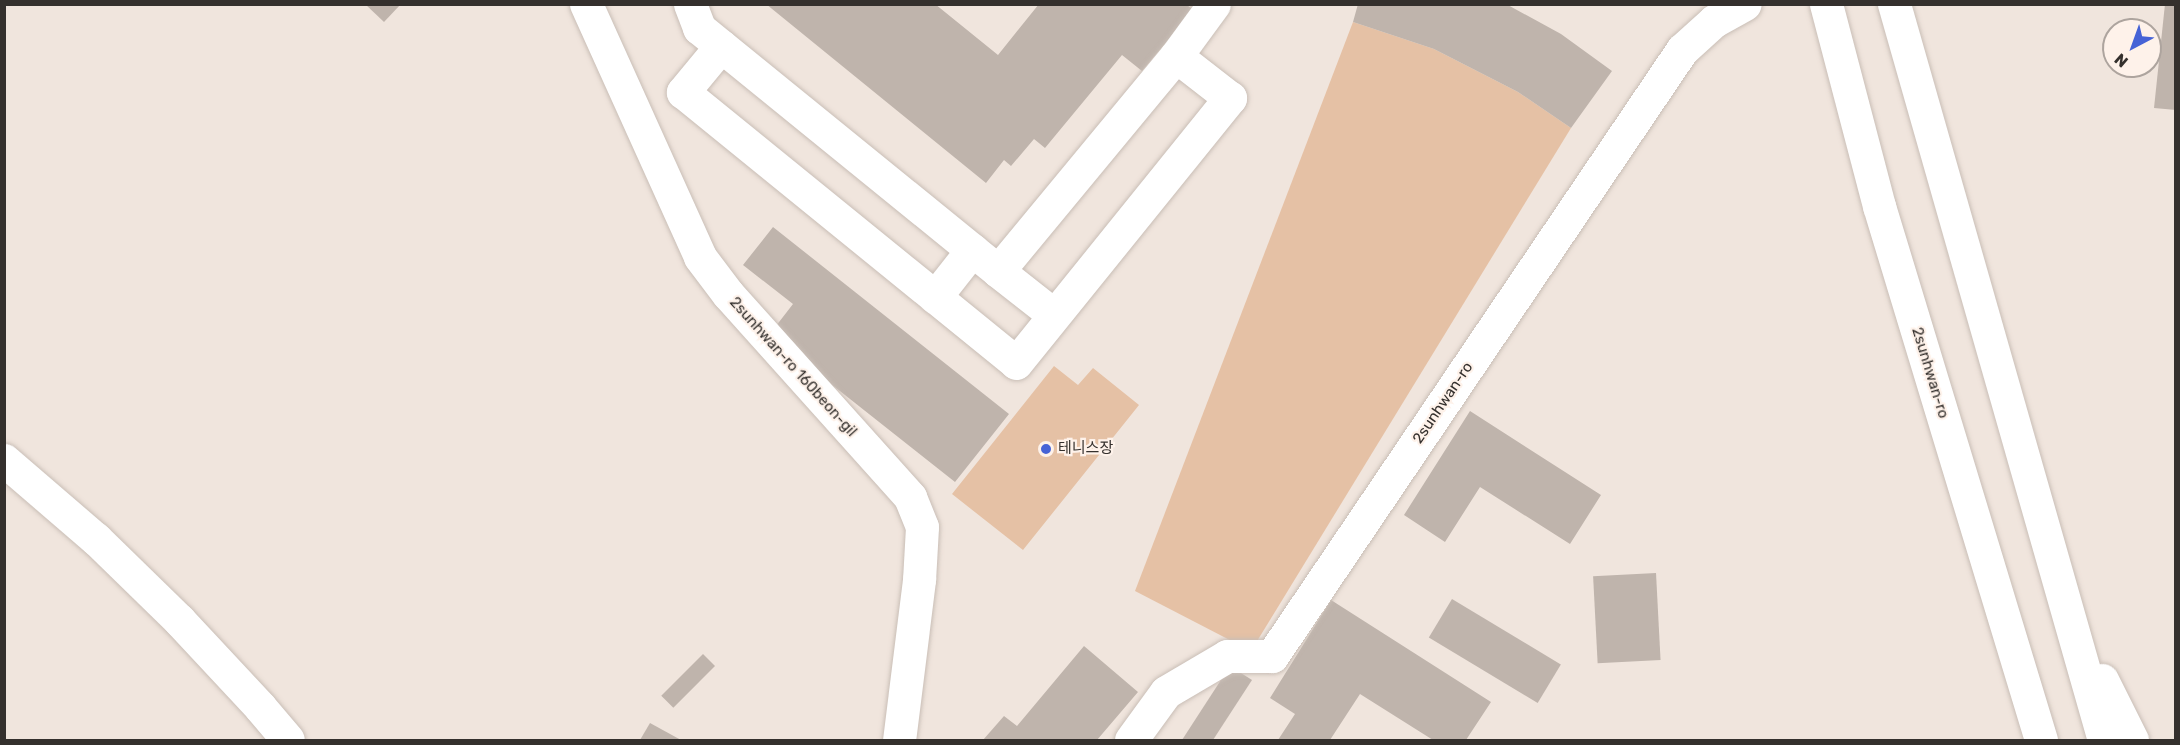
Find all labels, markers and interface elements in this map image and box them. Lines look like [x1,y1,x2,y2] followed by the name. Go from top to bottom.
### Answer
[2102,18,2162,78] north arrow
[2111,50,2132,71] text: N
[726,294,860,440] street label: 2sunhwan-ro 160beon-gil
[1908,325,1952,421] street label: 2sunhwan-ro
[1409,359,1477,447] street label: 2sunhwan-ro
[1058,440,1113,458] place label: 테니스장
[1039,442,1053,456] marker: 테니스장

